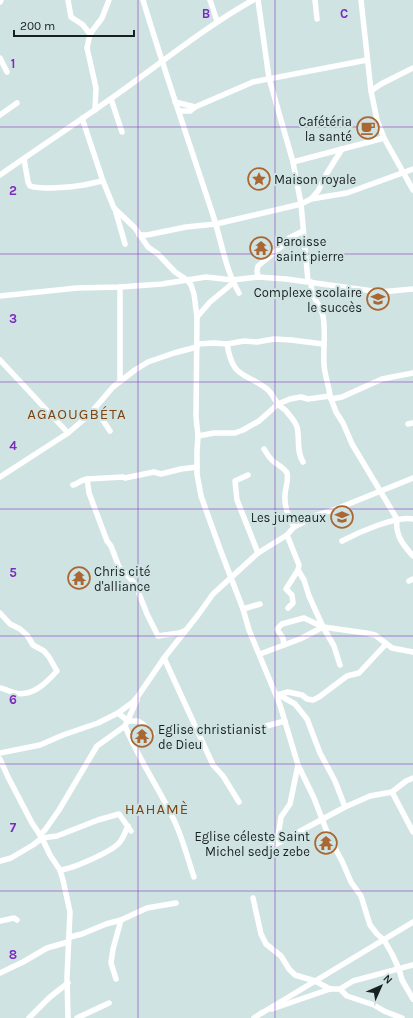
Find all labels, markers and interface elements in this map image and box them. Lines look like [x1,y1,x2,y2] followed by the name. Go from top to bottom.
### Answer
[202,6,210,21] text: B
[340,6,348,21] text: C
[14,12,134,38] scale bar
[20,19,55,33] text: 200 m
[11,56,15,71] text: 1
[298,114,352,144] place label: Cafétéria la santé
[355,115,381,141] cafe icon: Cafétéria la santé
[246,166,272,192] place icon: Maison royale
[274,172,357,187] place label: Maison royale
[9,183,17,198] text: 2
[276,234,344,264] place label: Paroisse saint pierre
[248,235,274,261] temple icon: Paroisse saint pierre
[254,285,362,315] place label: Complexe scolaire le succès
[365,286,391,312] school or university icon: Complexe scolaire le succès
[9,311,17,326] text: 3
[27,405,127,423] district label: AGAOUGBÉTA
[9,438,17,453] text: 4
[329,504,355,530] school or university icon: Les jumeaux
[251,510,326,525] place label: Les jumeaux
[94,564,151,594] place label: Chris cité d'alliance
[9,565,17,580] text: 5
[66,565,92,591] temple icon: Chris cité d'alliance
[9,692,17,707] text: 6
[158,722,266,752] place label: Eglise christianist de Dieu
[129,723,155,749] temple icon: Eglise christianist de Dieu
[125,800,189,818] district label: HAHAMÈ
[10,820,17,835] text: 7
[194,829,310,859] place label: Eglise céleste Saint Michel sedje zebe
[313,830,339,856] temple icon: Eglise céleste Saint Michel sedje zebe
[9,947,17,962] text: 8
[361,966,401,1006] north arrow
[380,972,395,987] text: N

